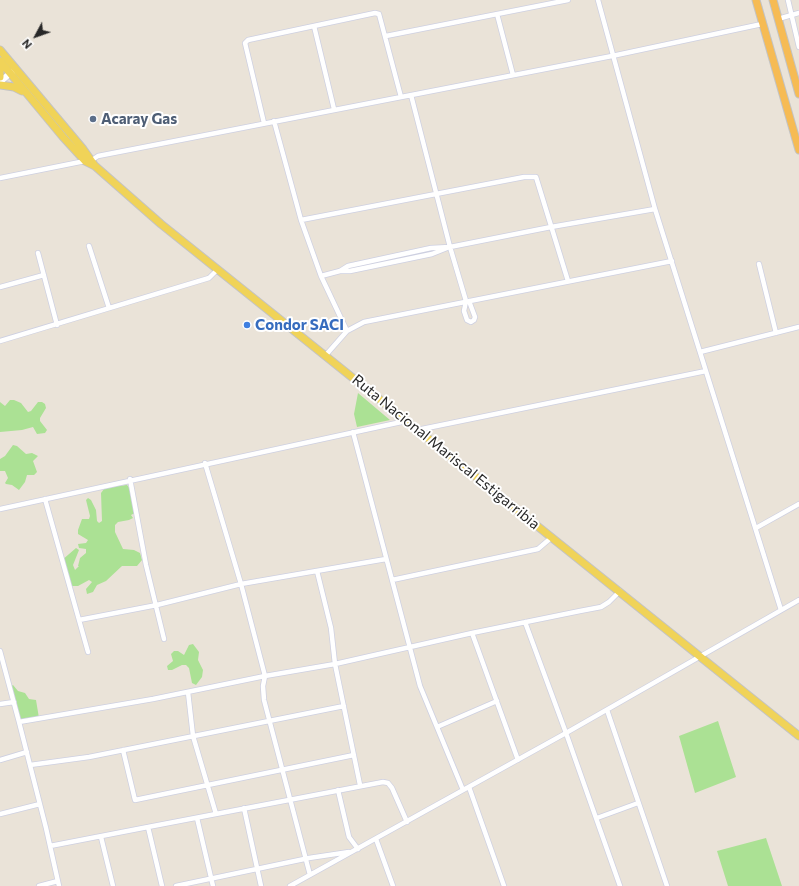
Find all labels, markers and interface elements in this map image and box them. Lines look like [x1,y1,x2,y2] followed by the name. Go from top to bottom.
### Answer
[16,16,56,56] north arrow
[19,37,34,52] text: N
[101,110,177,128] place label: Acaray Gas
[88,114,98,124] marker: Acaray Gas
[255,316,344,334] place label: Condor SACI
[242,320,252,330] marker: Condor SACI
[349,371,543,533] street label: Ruta Nacional Mariscal Estigarribia

